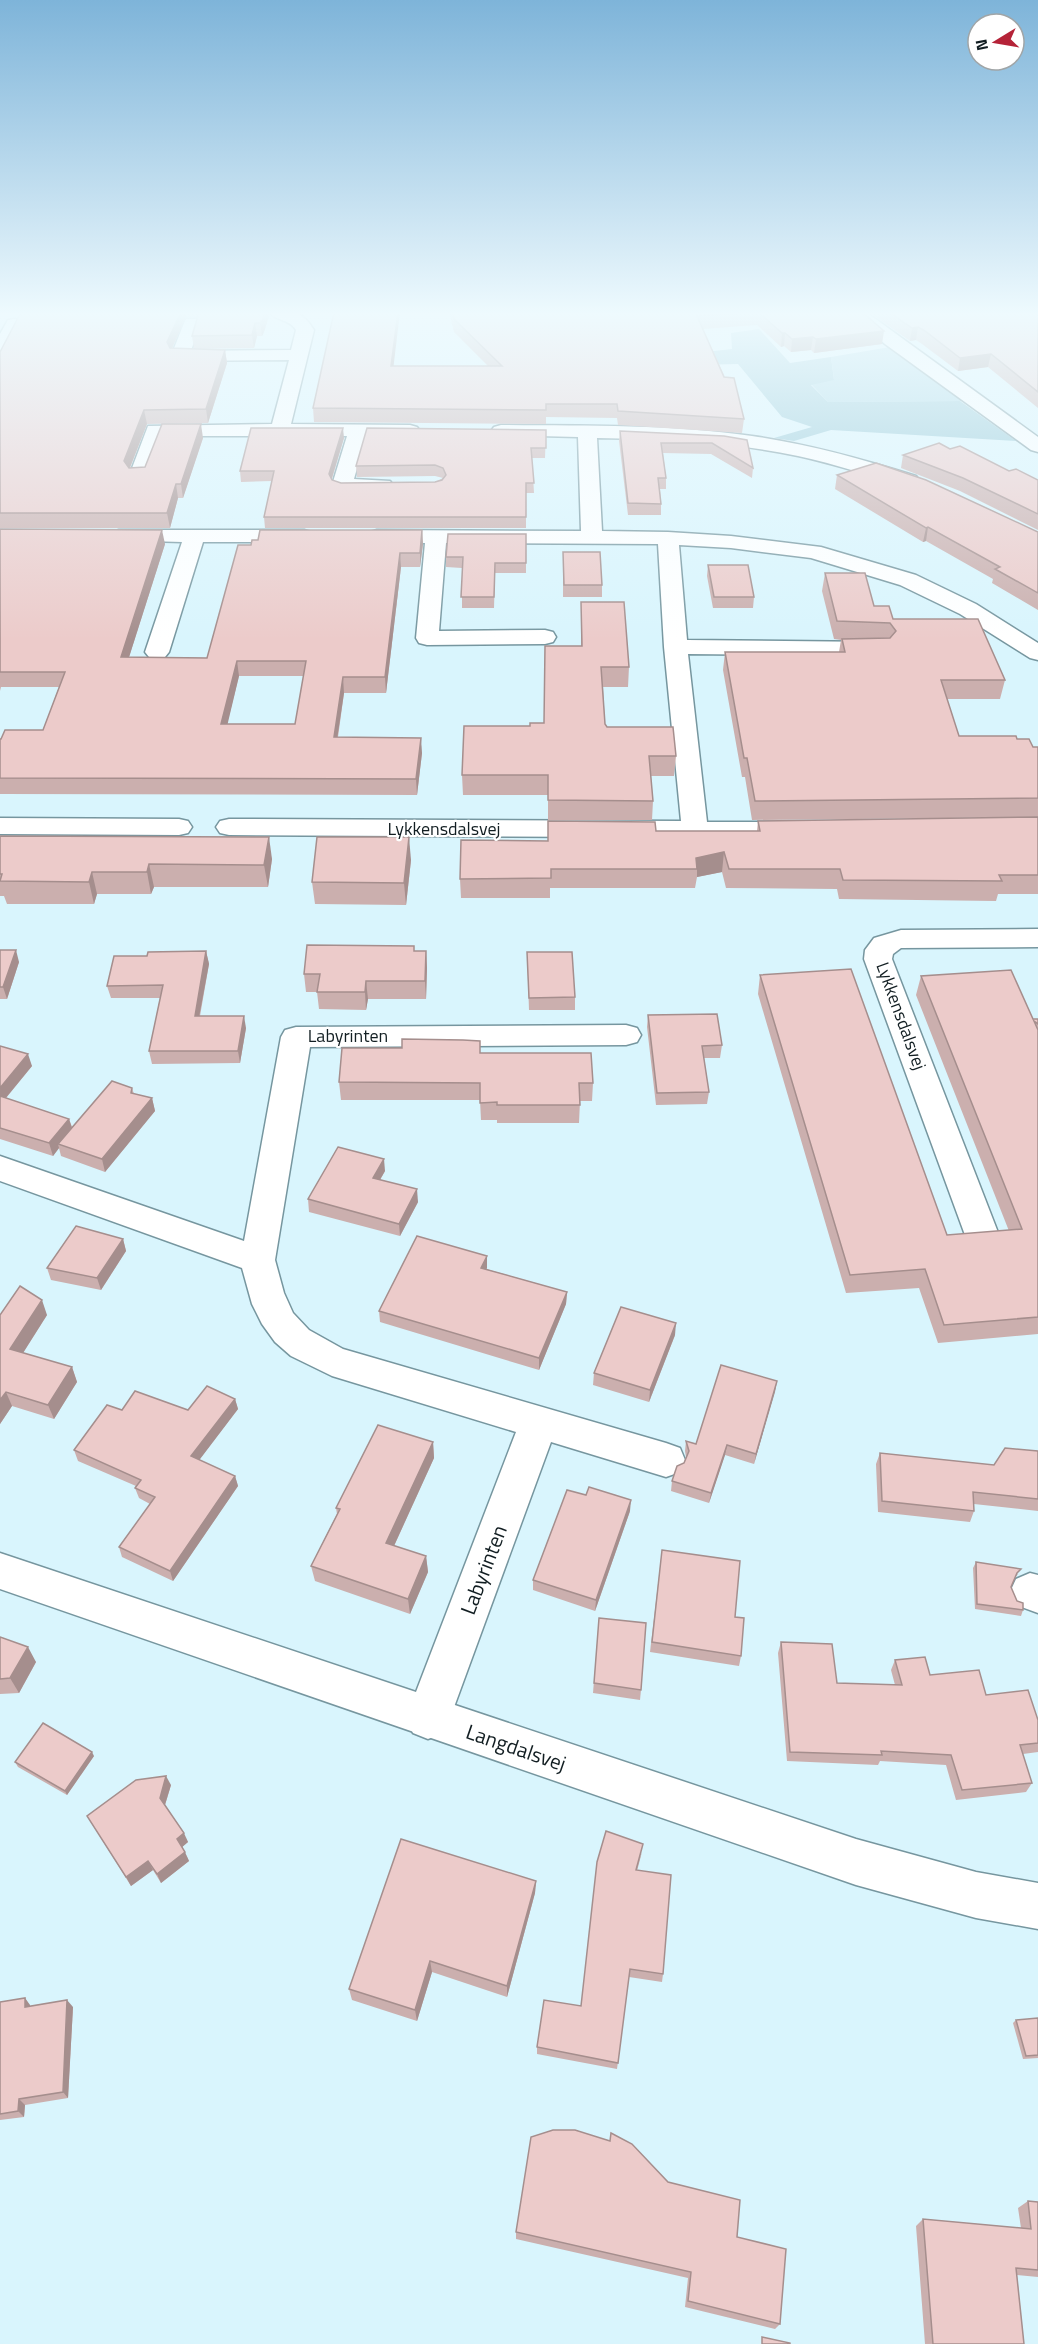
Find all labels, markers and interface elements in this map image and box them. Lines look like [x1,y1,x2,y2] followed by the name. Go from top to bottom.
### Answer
[966,12,1026,72] north arrow
[968,37,994,53] text: N
[387,815,501,842] street label: Lykkensdalsvej
[869,958,933,1074] street label: Lykkensdalsvej
[308,1022,388,1049] street label: Labyrinten
[451,1520,515,1619] street label: Labyrinten
[462,1715,571,1779] street label: Langdalsvej

